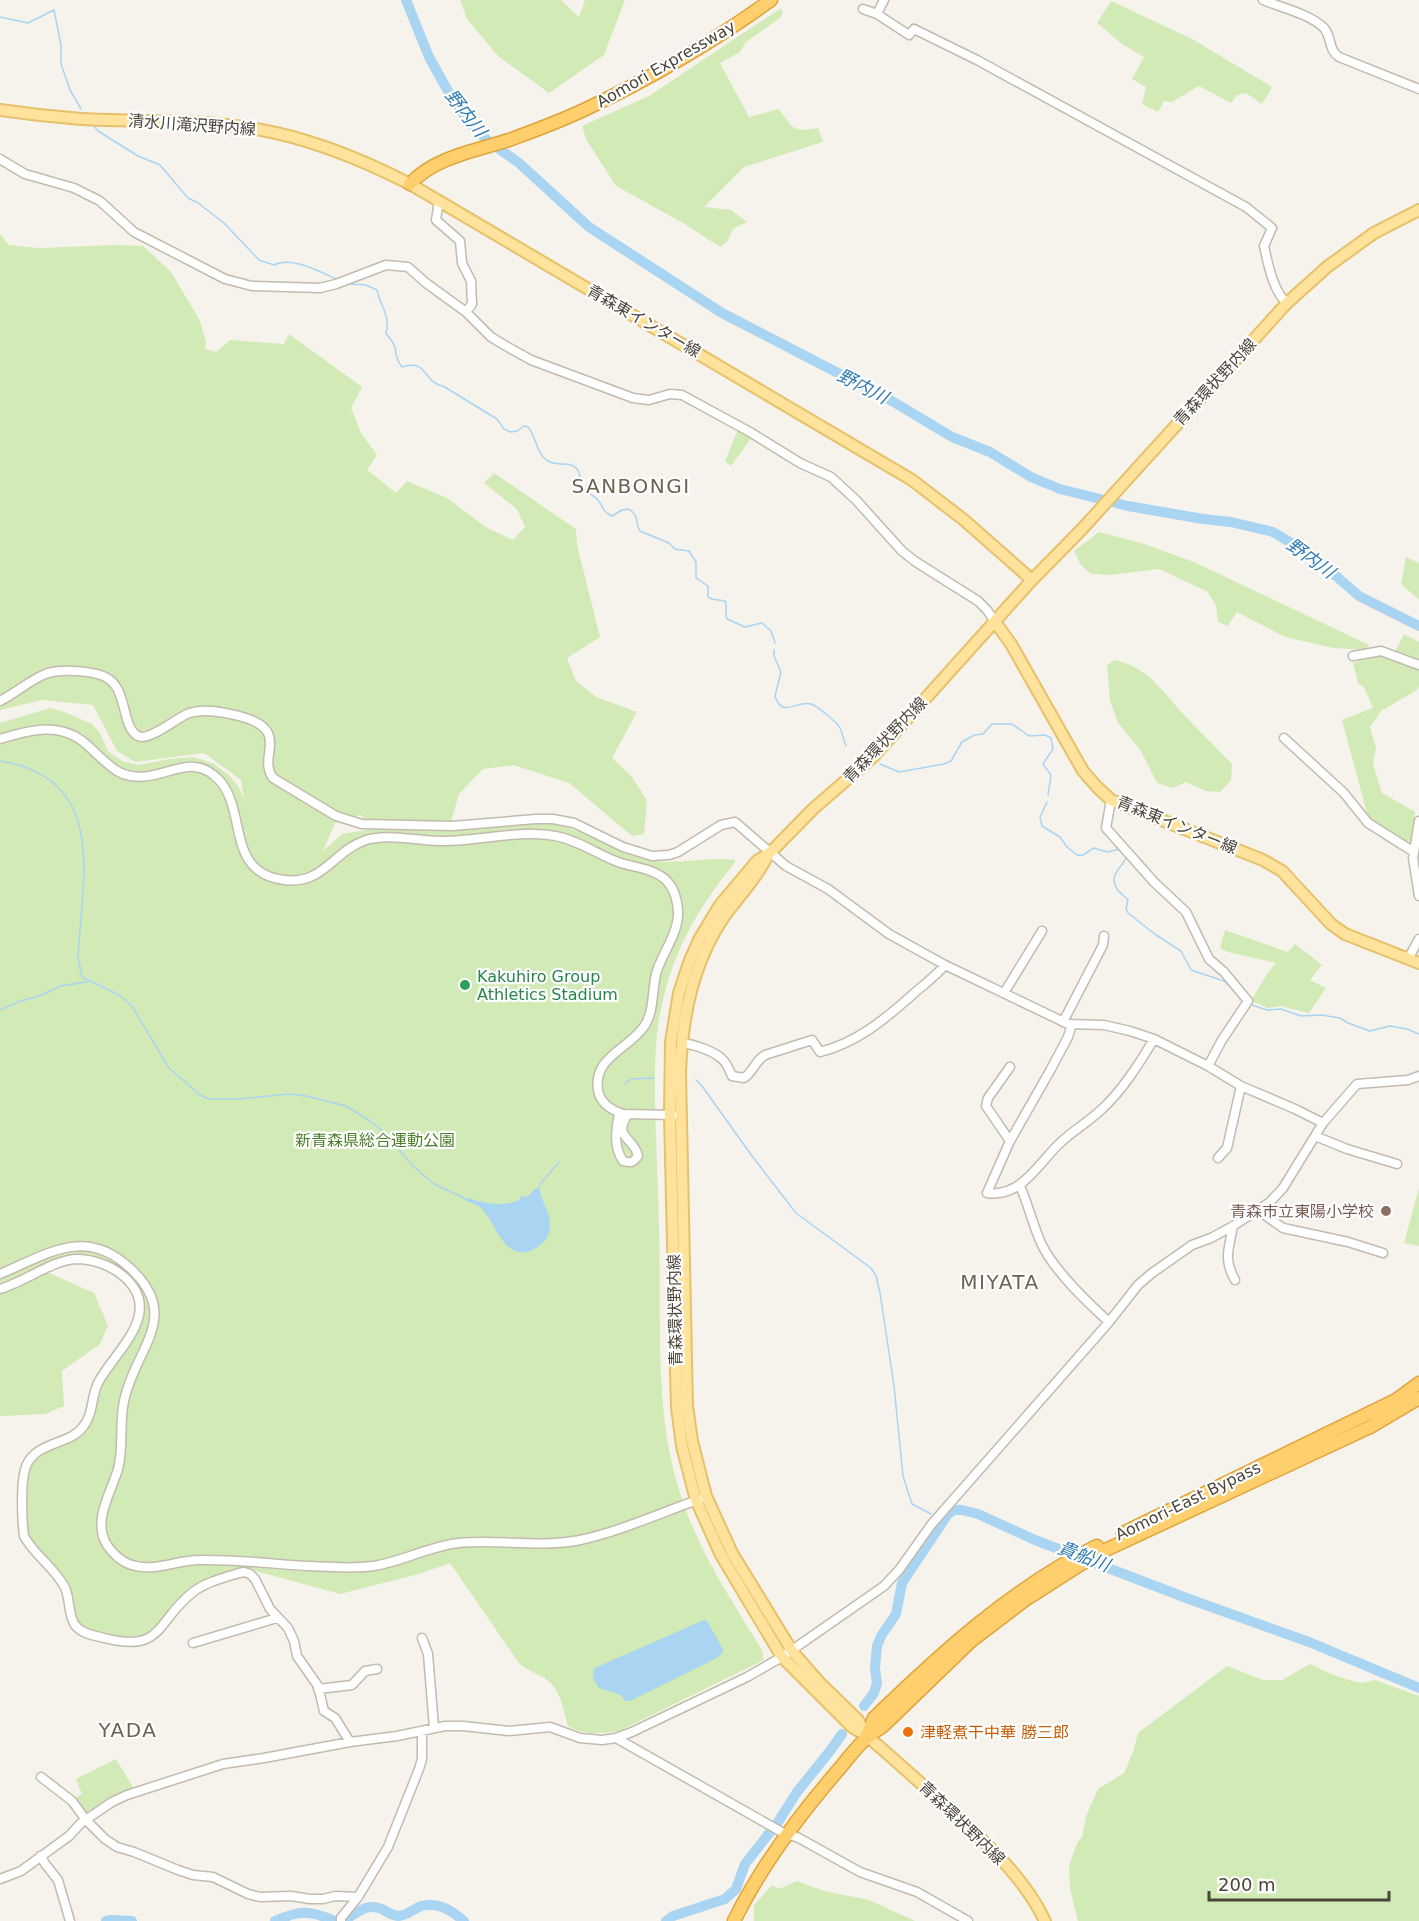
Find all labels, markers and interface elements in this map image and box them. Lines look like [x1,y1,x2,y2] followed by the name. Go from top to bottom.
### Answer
[593,17,739,111] street label: Aomori Expressway
[441,85,492,142] water label: 野内川
[127,111,257,139] street label: 清水川滝沢野内線
[584,281,704,361] street label: 青森東インター線
[1170,335,1260,429] street label: 青森環状野内線
[834,364,894,409] water label: 野内川
[571,474,691,498] district label: SANBONGI
[1283,534,1341,584] water label: 野内川
[839,693,931,787] street label: 青森環状野内線
[1114,792,1240,858] street label: 青森東インター線
[477,967,618,1004] place label: Kakuhiro Group Athletics Stadium
[458,978,472,992] marker: Kakuhiro Group Athletics Stadium
[295,1131,455,1150] park label: 新青森県総合運動公園
[1230,1202,1374,1221] place label: 青森市立東陽小学校
[1379,1204,1393,1218] marker: 青森市立東陽小学校
[665,1254,685,1366] street label: 青森環状野内線
[960,1270,1040,1294] district label: MIYATA
[1112,1458,1264,1544] street label: Aomori-East Bypass
[1055,1537,1115,1576] water label: 貴船川
[97,1718,158,1742] district label: YADA
[920,1723,1069,1742] place label: 津軽煮干中華 勝三郎
[901,1725,915,1739] marker: 津軽煮干中華 勝三郎
[915,1777,1009,1869] street label: 青森環状野内線
[1209,1864,1389,1902] scale bar
[1218,1874,1276,1895] text: 200 m

